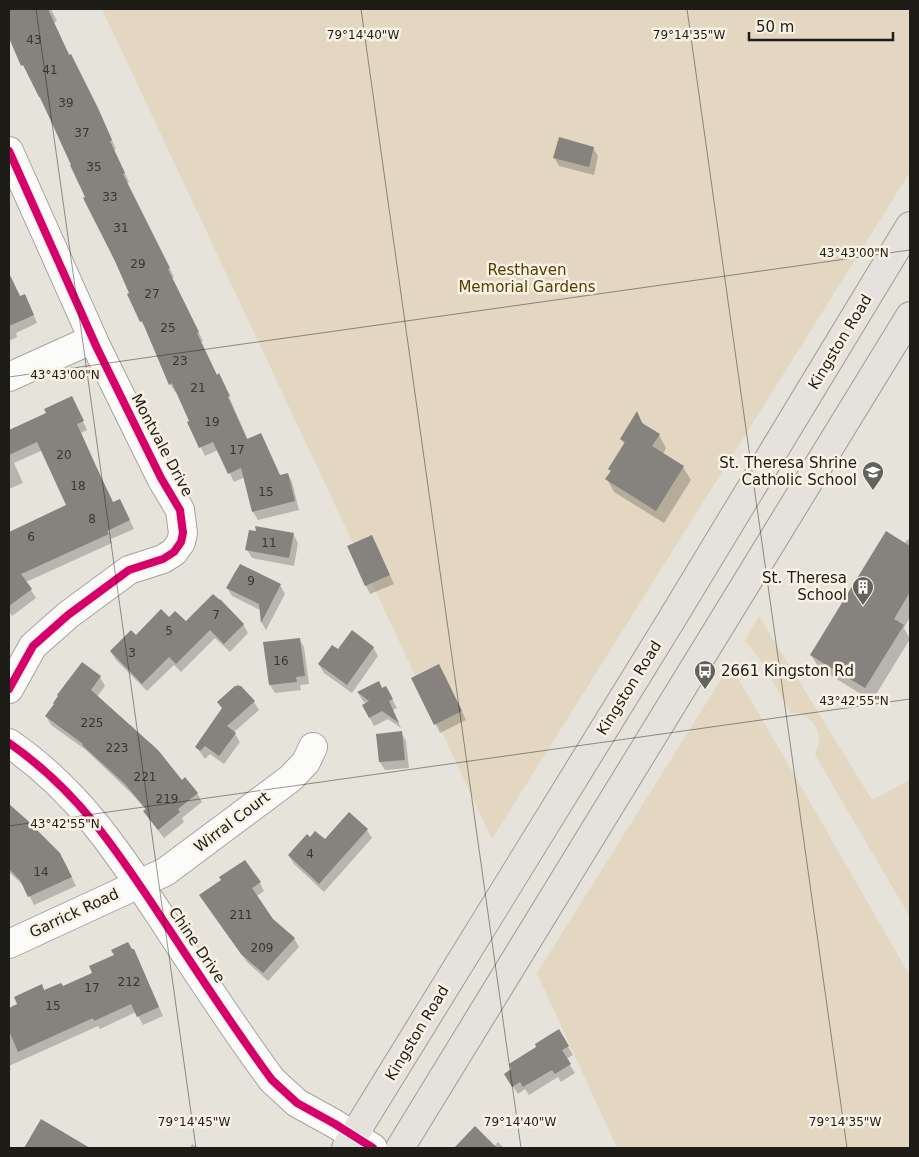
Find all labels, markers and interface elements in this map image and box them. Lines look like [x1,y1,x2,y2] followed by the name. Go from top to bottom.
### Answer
[749,10,893,42] scale bar
[756,18,794,36] text: 50 m
[327,28,399,42] text: 79°14'40"W
[653,28,725,42] text: 79°14'35"W
[26,33,42,47] house number: 43
[42,63,58,77] house number: 41
[58,96,74,110] house number: 39
[74,126,90,140] house number: 37
[86,160,102,174] house number: 35
[102,190,118,204] house number: 33
[113,221,129,235] house number: 31
[819,246,889,260] text: 43°43'00"N
[130,257,146,271] house number: 29
[458,261,596,296] park label: Resthaven Memorial Gardens
[144,287,160,301] house number: 27
[805,291,875,393] street label: Kingston Road
[160,321,176,335] house number: 25
[172,354,188,368] house number: 23
[30,368,100,382] text: 43°43'00"N
[190,381,206,395] house number: 21
[127,391,197,499] street label: Montvale Drive
[204,415,220,429] house number: 19
[229,443,245,457] house number: 17
[56,448,72,462] house number: 20
[719,454,857,489] place label: St. Theresa Shrine Catholic School
[861,460,885,491] school or university icon: St. Theresa Shrine Catholic School
[70,479,86,493] house number: 18
[258,485,274,499] house number: 15
[88,512,96,526] house number: 8
[27,530,35,544] house number: 6
[261,536,277,550] house number: 11
[762,569,847,604] place label: St. Theresa School
[247,574,255,588] house number: 9
[851,575,875,606] building icon: St. Theresa School
[212,608,220,622] house number: 7
[165,624,173,638] house number: 5
[593,638,665,738] street label: Kingston Road
[128,646,136,660] house number: 3
[273,654,289,668] house number: 16
[693,659,717,690] bus stop icon: 2661 Kingston Rd
[721,662,854,680] place label: 2661 Kingston Rd
[819,694,889,708] text: 43°42'55"N
[81,716,103,730] house number: 225
[106,741,128,755] house number: 223
[134,770,156,784] house number: 221
[191,788,273,856] street label: Wirral Court
[156,792,178,806] house number: 219
[30,817,100,831] text: 43°42'55"N
[306,847,314,861] house number: 4
[33,865,49,879] house number: 14
[27,884,121,942] street label: Garrick Road
[165,904,229,986] street label: Chine Drive
[230,908,252,922] house number: 211
[251,941,273,955] house number: 209
[118,975,140,989] house number: 212
[84,981,100,995] house number: 17
[382,982,452,1084] street label: Kingston Road
[45,999,61,1013] house number: 15
[158,1115,230,1129] text: 79°14'45"W
[484,1115,556,1129] text: 79°14'40"W
[809,1115,881,1129] text: 79°14'35"W

